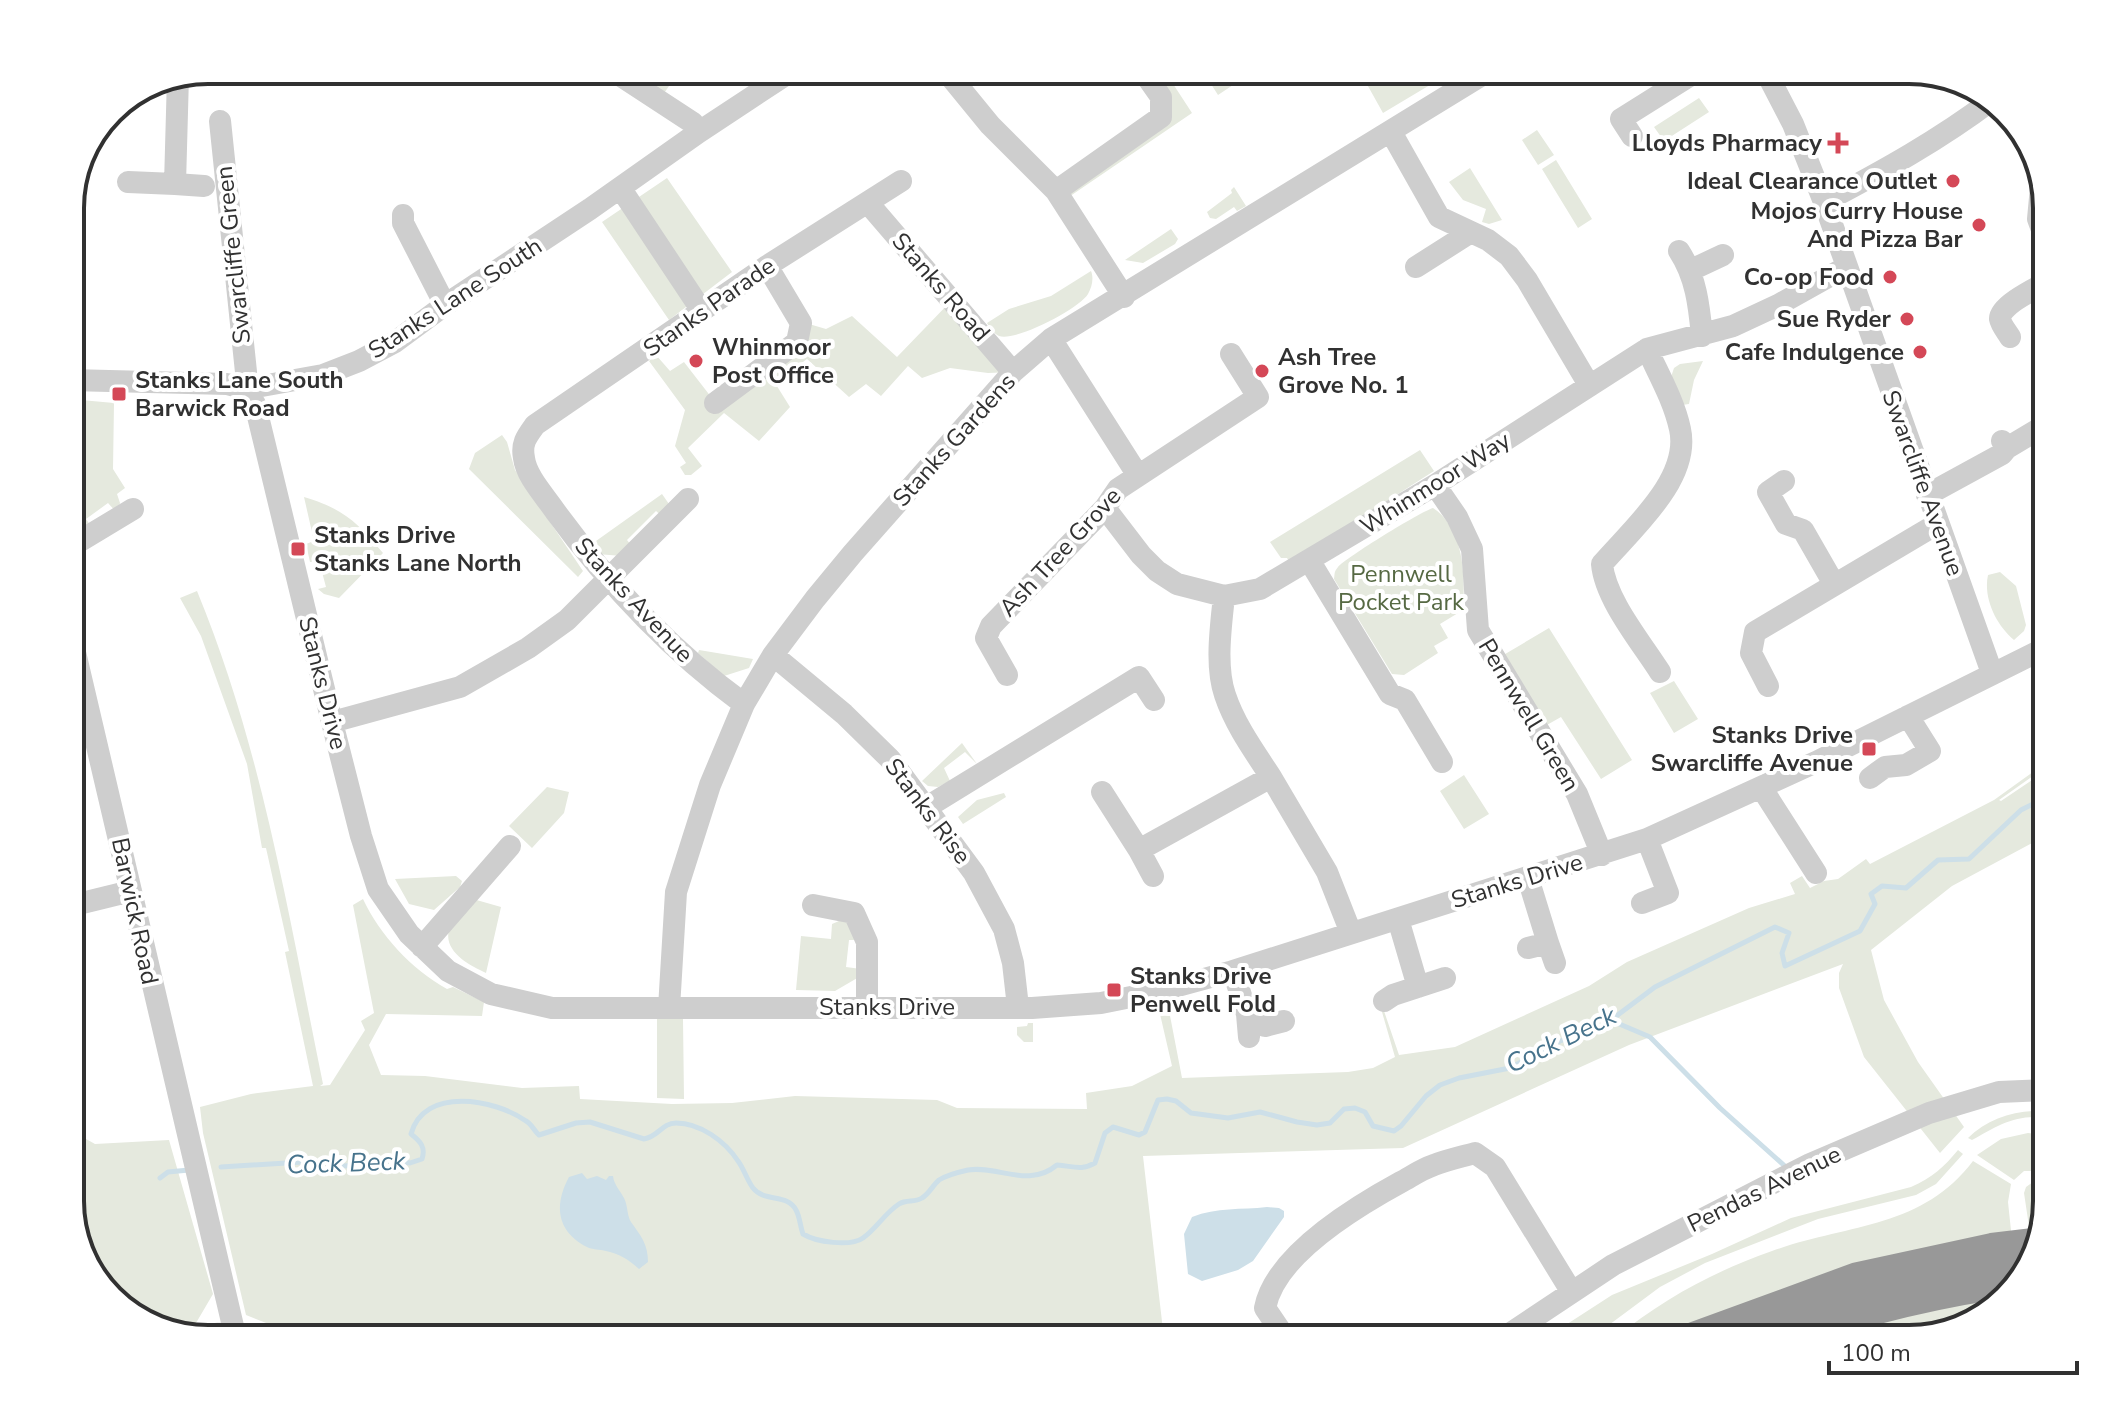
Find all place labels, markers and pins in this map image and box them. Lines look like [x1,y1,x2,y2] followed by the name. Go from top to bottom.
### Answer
[1632,127,1822,159] place label: Lloyds Pharmacy
[1829,134,1847,152] marker: Lloyds Pharmacy
[1687,165,1938,197] place label: Ideal Clearance Outlet
[1944,172,1962,190] marker: Ideal Clearance Outlet
[1751,195,1964,255] place label: Mojos Curry House And Pizza Bar
[1970,216,1988,234] marker: Mojos Curry House And Pizza Bar
[1744,261,1874,293] place label: Co-op Food
[1881,268,1899,286] marker: Co-op Food
[1777,303,1892,335] place label: Sue Ryder
[1898,310,1916,328] marker: Sue Ryder
[712,331,834,391] place label: Whinmoor Post Office
[1725,336,1904,368] place label: Cafe Indulgence
[1278,341,1409,401] place label: Ash Tree Grove No. 1
[1911,343,1929,361] marker: Cafe Indulgence
[687,352,705,370] marker: Whinmoor Post Office
[1253,362,1271,380] marker: Ash Tree Grove No. 1
[135,364,344,424] place label: Stanks Lane South Barwick Road
[110,385,128,403] marker: Stanks Lane South Barwick Road
[314,519,522,579] place label: Stanks Drive Stanks Lane North
[289,540,307,558] marker: Stanks Drive Stanks Lane North
[1651,719,1853,779] place label: Stanks Drive Swarcliffe Avenue
[1860,740,1878,758] marker: Stanks Drive Swarcliffe Avenue
[1130,960,1276,1020] place label: Stanks Drive Penwell Fold
[1105,981,1123,999] marker: Stanks Drive Penwell Fold

